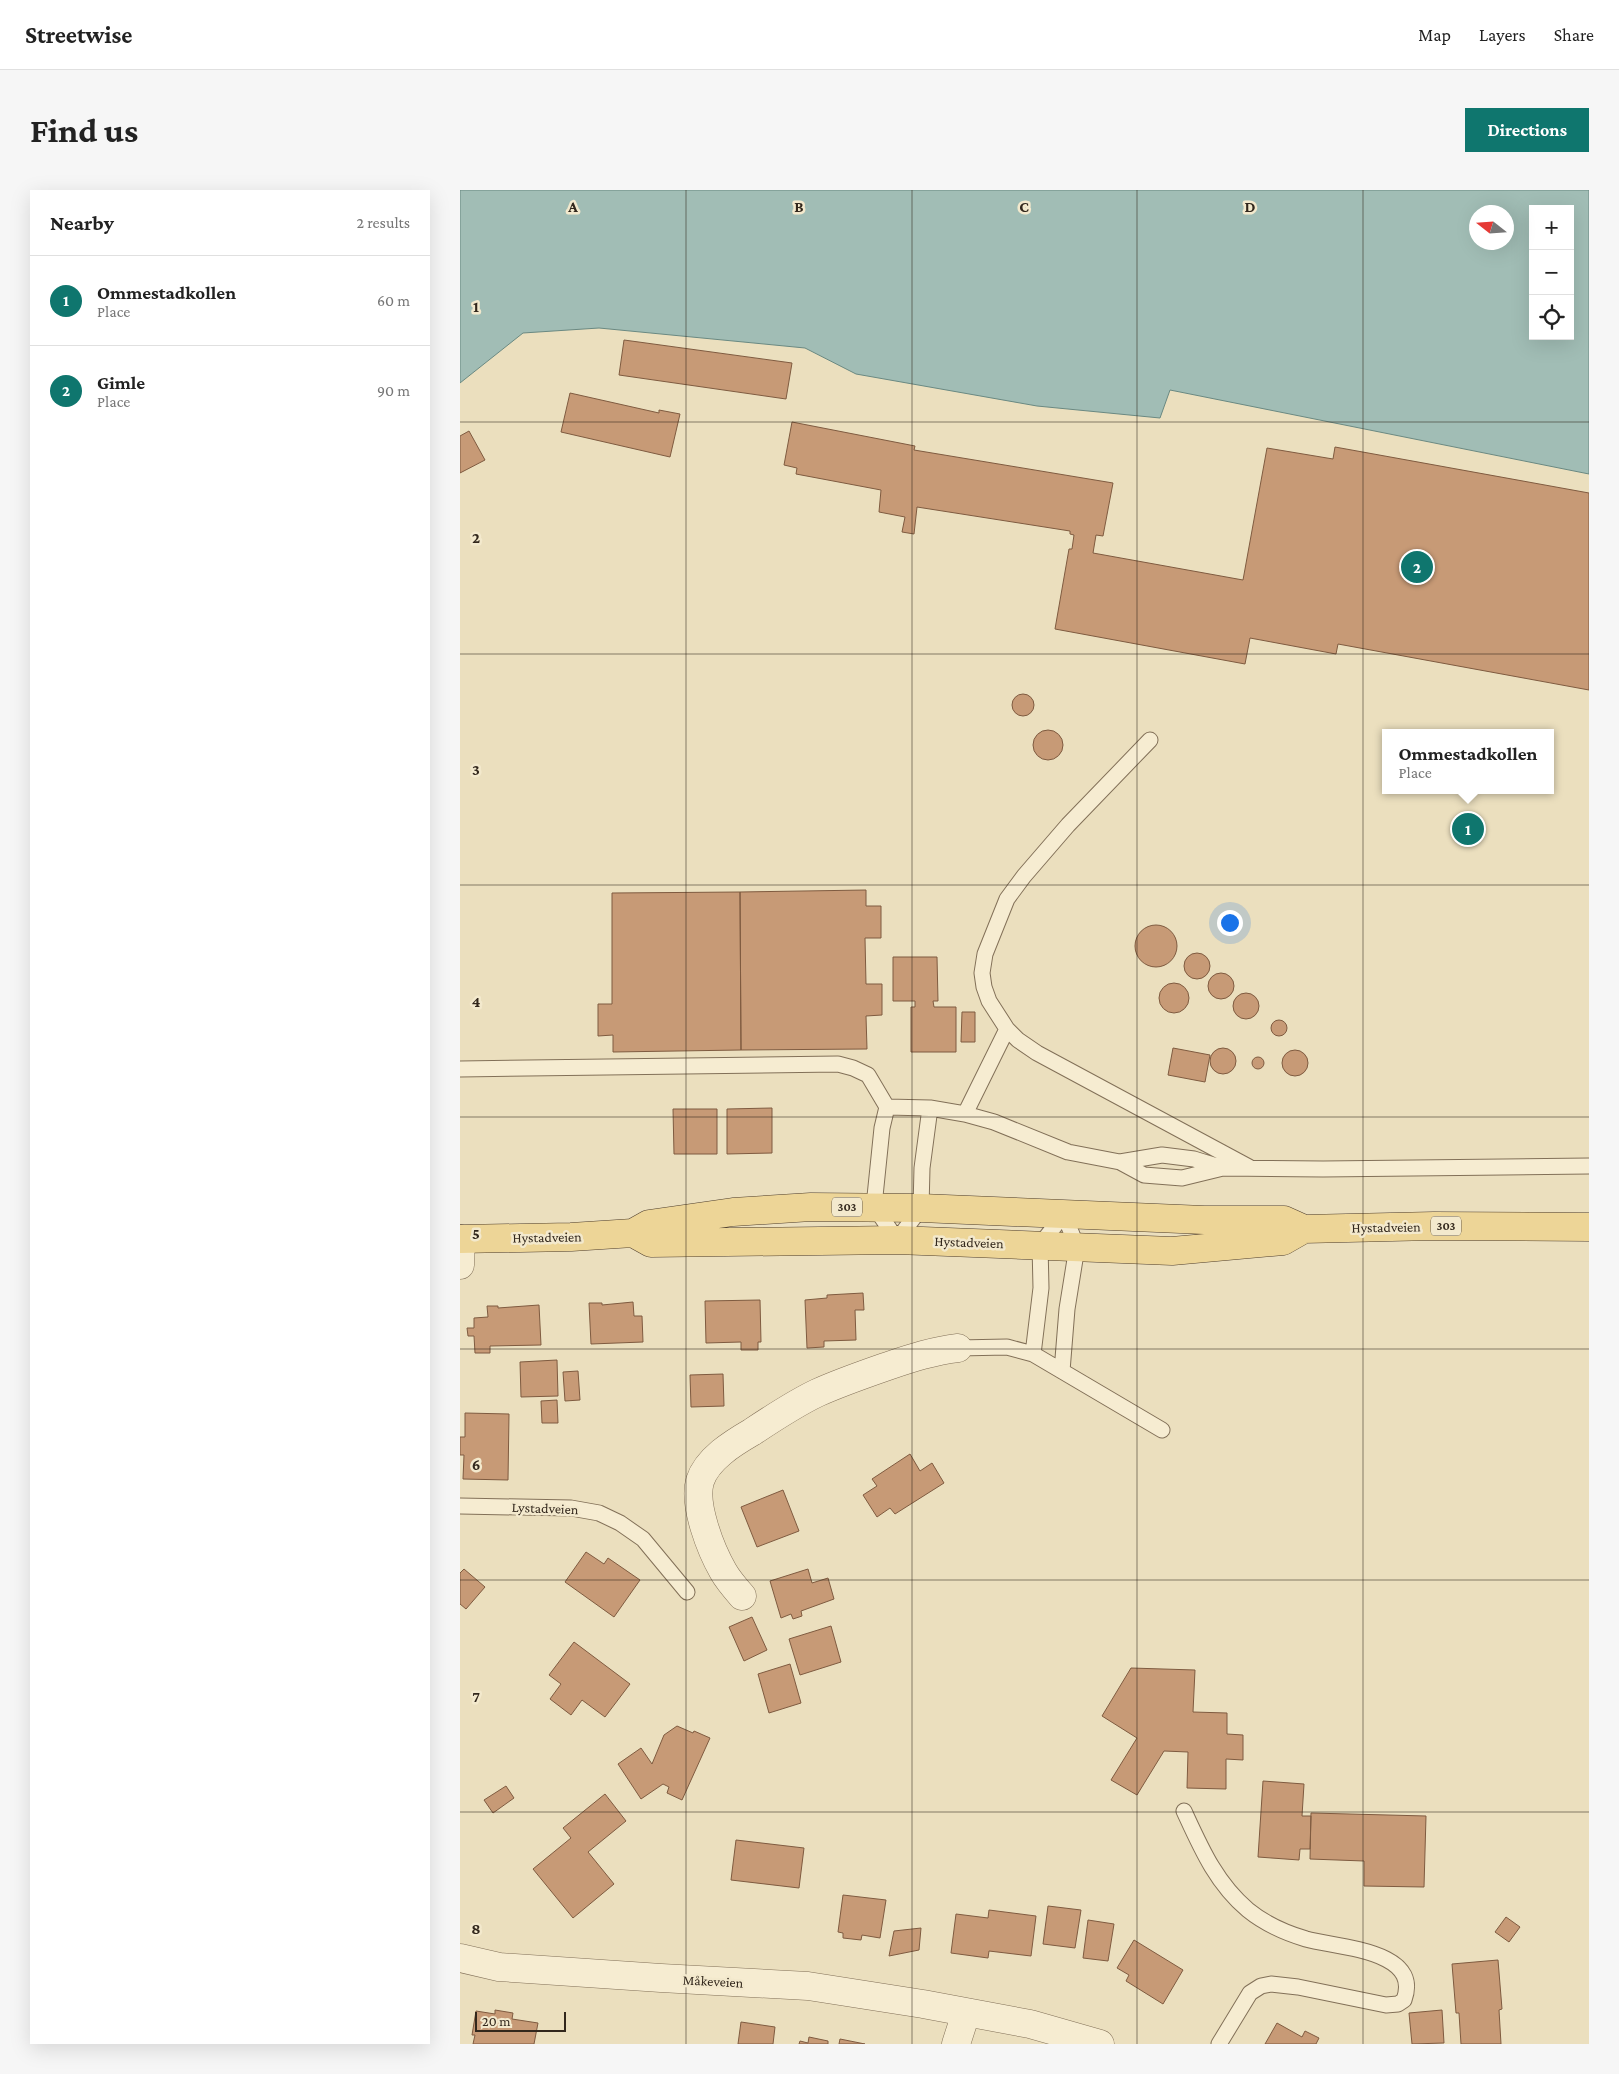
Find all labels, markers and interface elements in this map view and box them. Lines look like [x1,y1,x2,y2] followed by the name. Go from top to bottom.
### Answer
[25,21,132,48] text: Streetwise
[1418,25,1451,45] text: Map
[1479,25,1526,45] text: Layers
[1554,25,1594,45] text: Share
[1465,108,1589,152] button: Directions
[30,111,138,150] text: Find us
[567,198,578,215] text: A
[794,198,804,215] text: B
[1019,198,1029,215] text: C
[1244,198,1256,215] text: D
[1469,205,1514,250] north arrow
[1529,205,1574,340] map controls
[1529,205,1574,250] button: +
[50,211,114,235] text: Nearby
[357,214,410,231] text: 2 results
[1529,250,1574,295] button: −
[97,282,236,303] text: Ommestadkollen
[63,292,69,309] text: 1
[377,292,410,309] text: 60 m
[1529,295,1574,340] button: locate
[473,298,479,315] text: 1
[97,303,130,320] text: Place
[97,372,145,393] text: Gimle
[62,382,70,399] text: 2
[377,382,410,399] text: 90 m
[97,393,130,410] text: Place
[472,529,480,546] text: 2
[1401,548,1433,586] pin: 2
[1382,729,1554,794] popup
[1398,743,1538,764] text: Ommestadkollen
[472,761,480,778] text: 3
[1398,764,1432,781] text: Place
[1452,810,1484,848] pin: 1
[1217,910,1243,936] your location
[472,993,481,1010] text: 4
[832,1198,862,1216] road number: 303
[1431,1216,1461,1236] road number: 303
[1351,1218,1421,1236] street label: Hystadveien
[472,1225,480,1242] text: 5
[512,1228,582,1246] street label: Hystadveien
[934,1233,1004,1251] street label: Hystadveien
[472,1456,480,1473] text: 6
[511,1499,579,1517] street label: Lystadveien
[472,1688,480,1705] text: 7
[471,1920,481,1937] text: 8
[682,1971,744,1991] street label: Måkeveien
[475,2009,566,2032] scale bar
[482,2013,510,2029] text: 20 m

